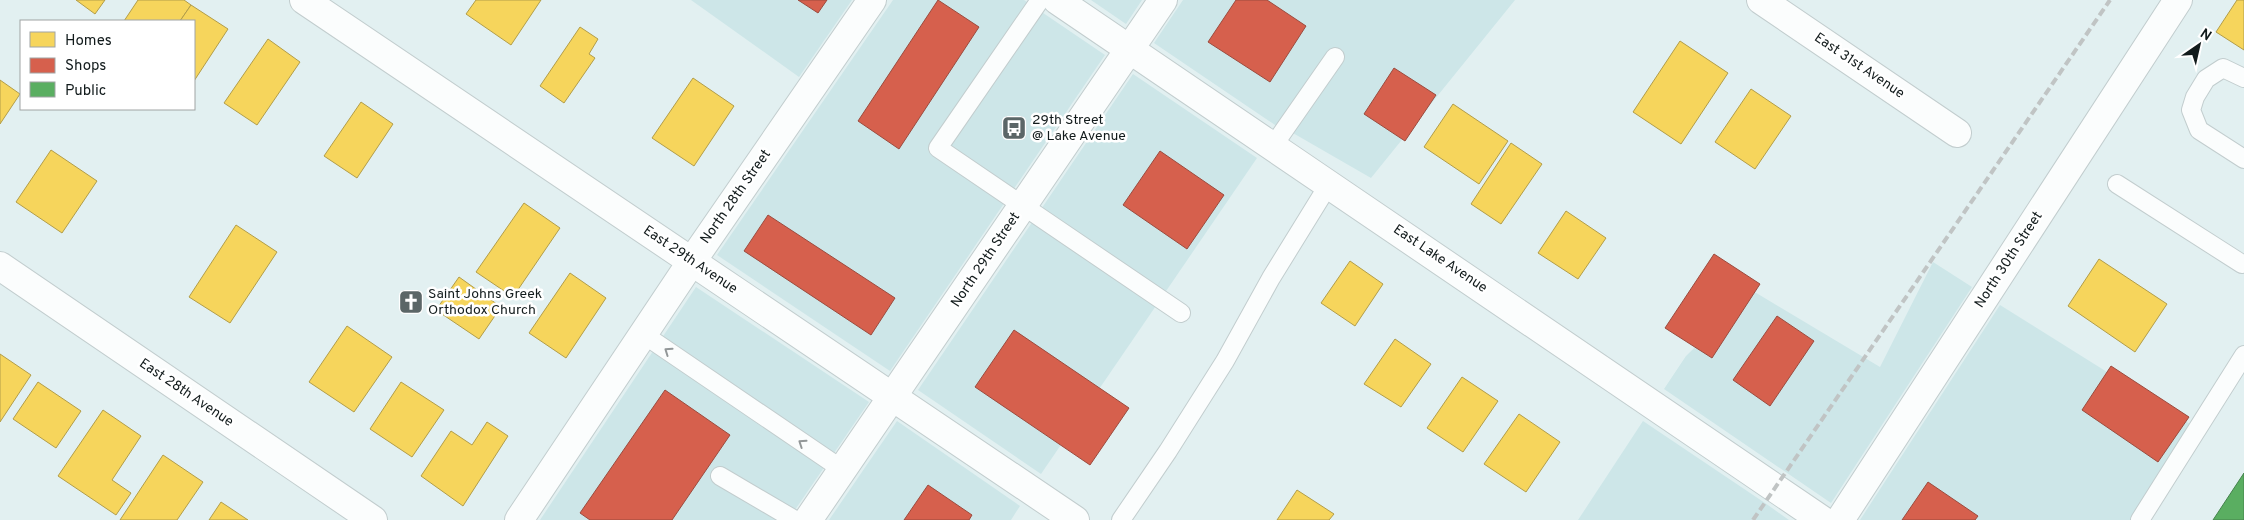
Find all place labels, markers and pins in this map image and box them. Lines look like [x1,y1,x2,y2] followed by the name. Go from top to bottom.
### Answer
[1032,112,1126,145] place label: 29th Street @ Lake Avenue
[1001,115,1027,141] bus stop icon: 29th Street @ Lake Avenue
[428,286,542,319] place label: Saint Johns Greek Orthodox Church
[398,289,424,315] church icon: Saint Johns Greek Orthodox Church

